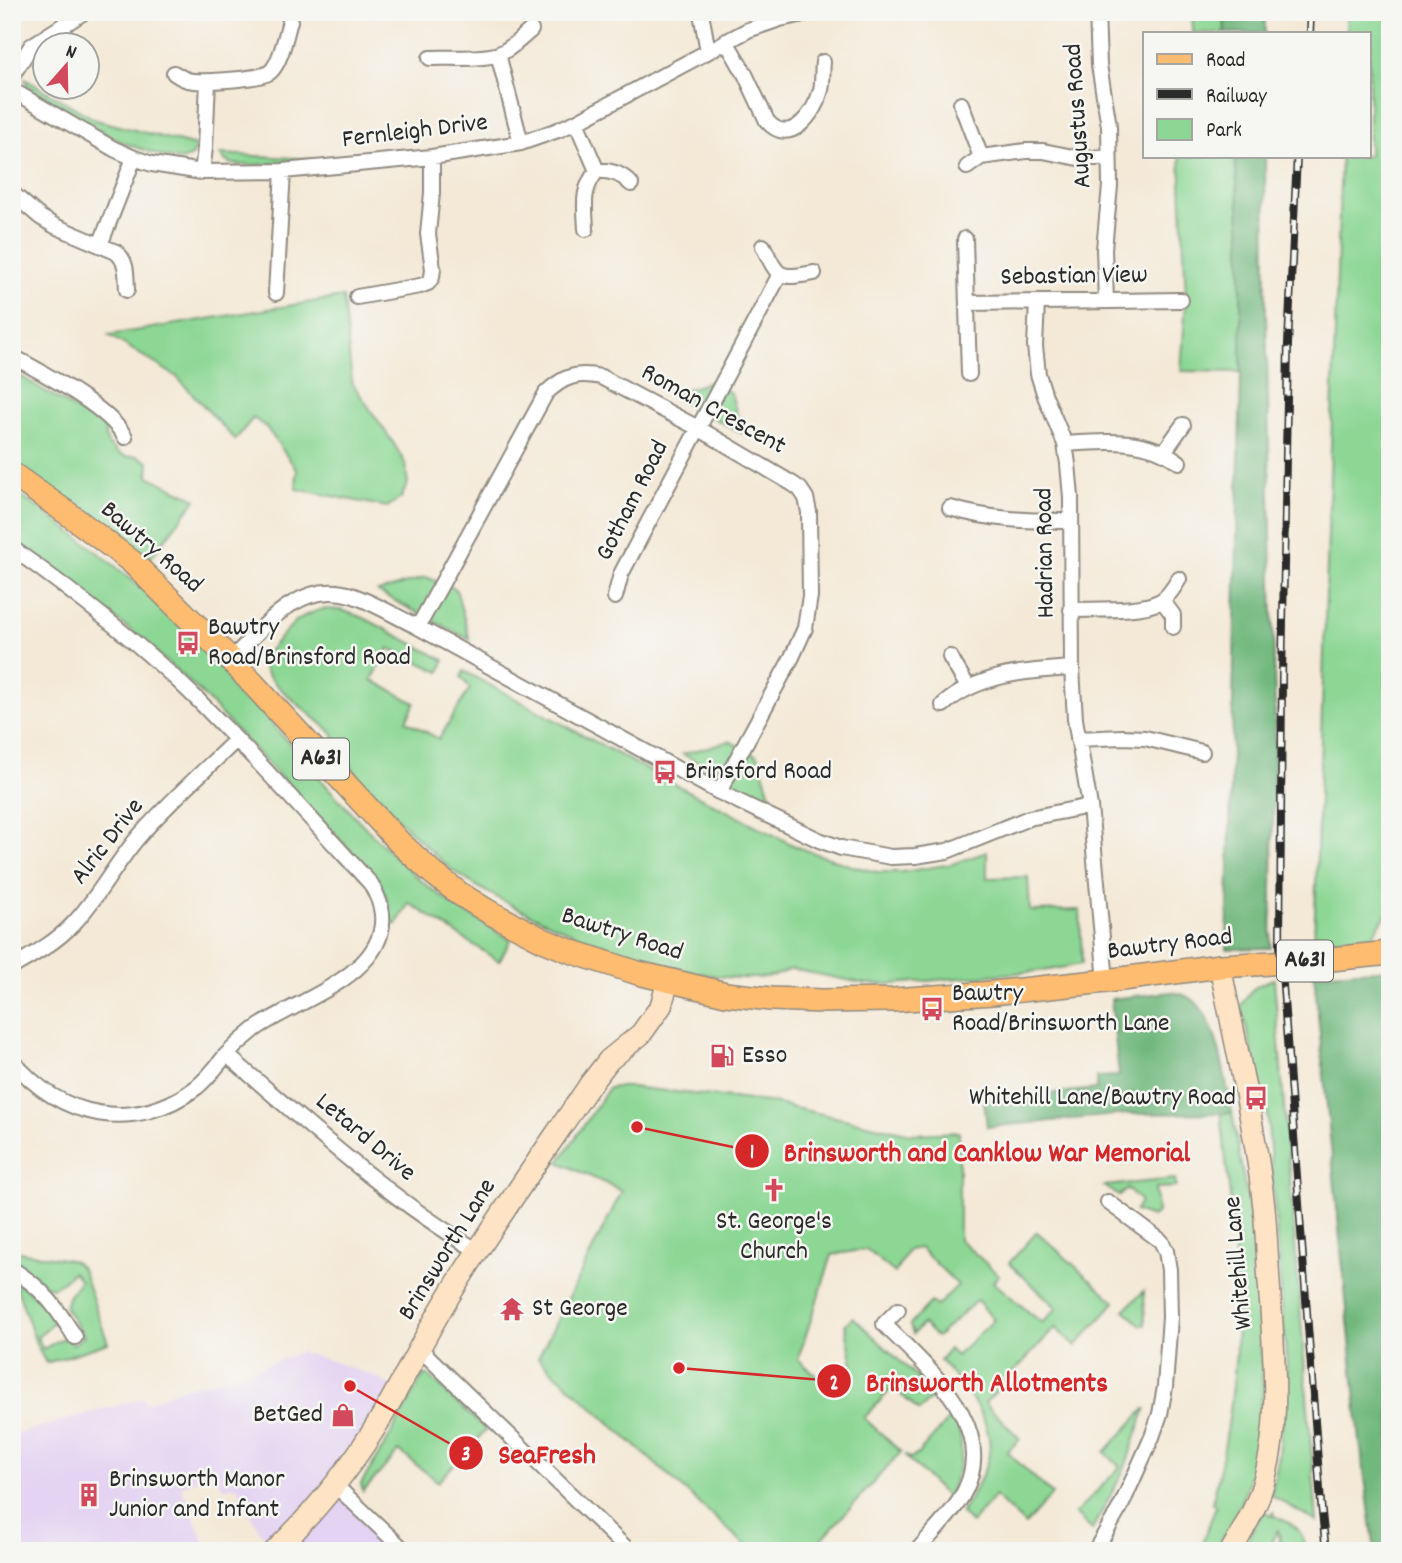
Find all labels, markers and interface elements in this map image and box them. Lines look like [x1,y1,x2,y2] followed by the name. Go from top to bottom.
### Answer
[32,32,102,102] north arrow
[1143,32,1370,158] legend
[62,39,80,68] text: N
[1055,42,1103,190] street label: Augustus Road
[1206,47,1245,77] text: Road
[1206,83,1267,113] text: Railway
[340,105,490,159] street label: Fernleigh Drive
[1206,117,1242,147] text: Park
[1000,257,1148,297] street label: Sebastian View
[634,355,793,465] street label: Roman Crescent
[587,434,679,568] street label: Gotham Road
[1026,487,1066,619] street label: Hadrian Road
[91,493,211,603] street label: Bawtry Road
[208,610,411,677] place label: Bawtry Road/Brinsford Road
[174,629,202,657] bus stop icon: Bawtry Road/Brinsford Road
[293,738,349,780] road number: A631
[685,754,832,791] place label: Brinsford Road
[651,758,679,786] bus stop icon: Brinsford Road
[62,791,154,893] street label: Alric Drive
[557,898,687,972] street label: Bawtry Road
[1105,919,1235,971] street label: Bawtry Road
[1277,940,1333,981] road number: A631
[952,976,1169,1043] place label: Bawtry Road/Brinsworth Lane
[918,995,946,1023] bus stop icon: Bawtry Road/Brinsworth Lane
[742,1038,787,1075] place label: Esso
[708,1042,736,1070] fuel station icon: Esso
[969,1080,1236,1117] place label: Whitehill Lane/Bawtry Road
[1242,1084,1270,1112] bus stop icon: Whitehill Lane/Bawtry Road
[306,1085,424,1191] street label: Letard Drive
[735,1126,1204,1175] callout: Brinsworth and Canklow War Memorial
[784,1136,1190,1176] text: Brinsworth and Canklow War Memorial
[750,1139,754,1169] text: 1
[390,1172,506,1328] street label: Brinsworth Lane
[760,1176,788,1204] church icon: St. George's Church
[1215,1195,1263,1331] street label: Whitehill Lane
[716,1204,832,1271] place label: St. George's Church
[532,1291,628,1328] place label: St George
[498,1295,526,1323] temple icon: St George
[817,1357,1122,1406] callout: Brinsworth Allotments
[866,1366,1108,1406] text: Brinsworth Allotments
[829,1370,839,1400] text: 2
[253,1397,323,1434] place label: BetGed
[329,1401,357,1429] shop icon: BetGed
[449,1429,610,1478] callout: SeaFresh
[498,1438,596,1478] text: SeaFresh
[461,1441,471,1471] text: 3
[109,1462,285,1529] place label: Brinsworth Manor Junior and Infant
[75,1481,103,1509] building icon: Brinsworth Manor Junior and Infant

